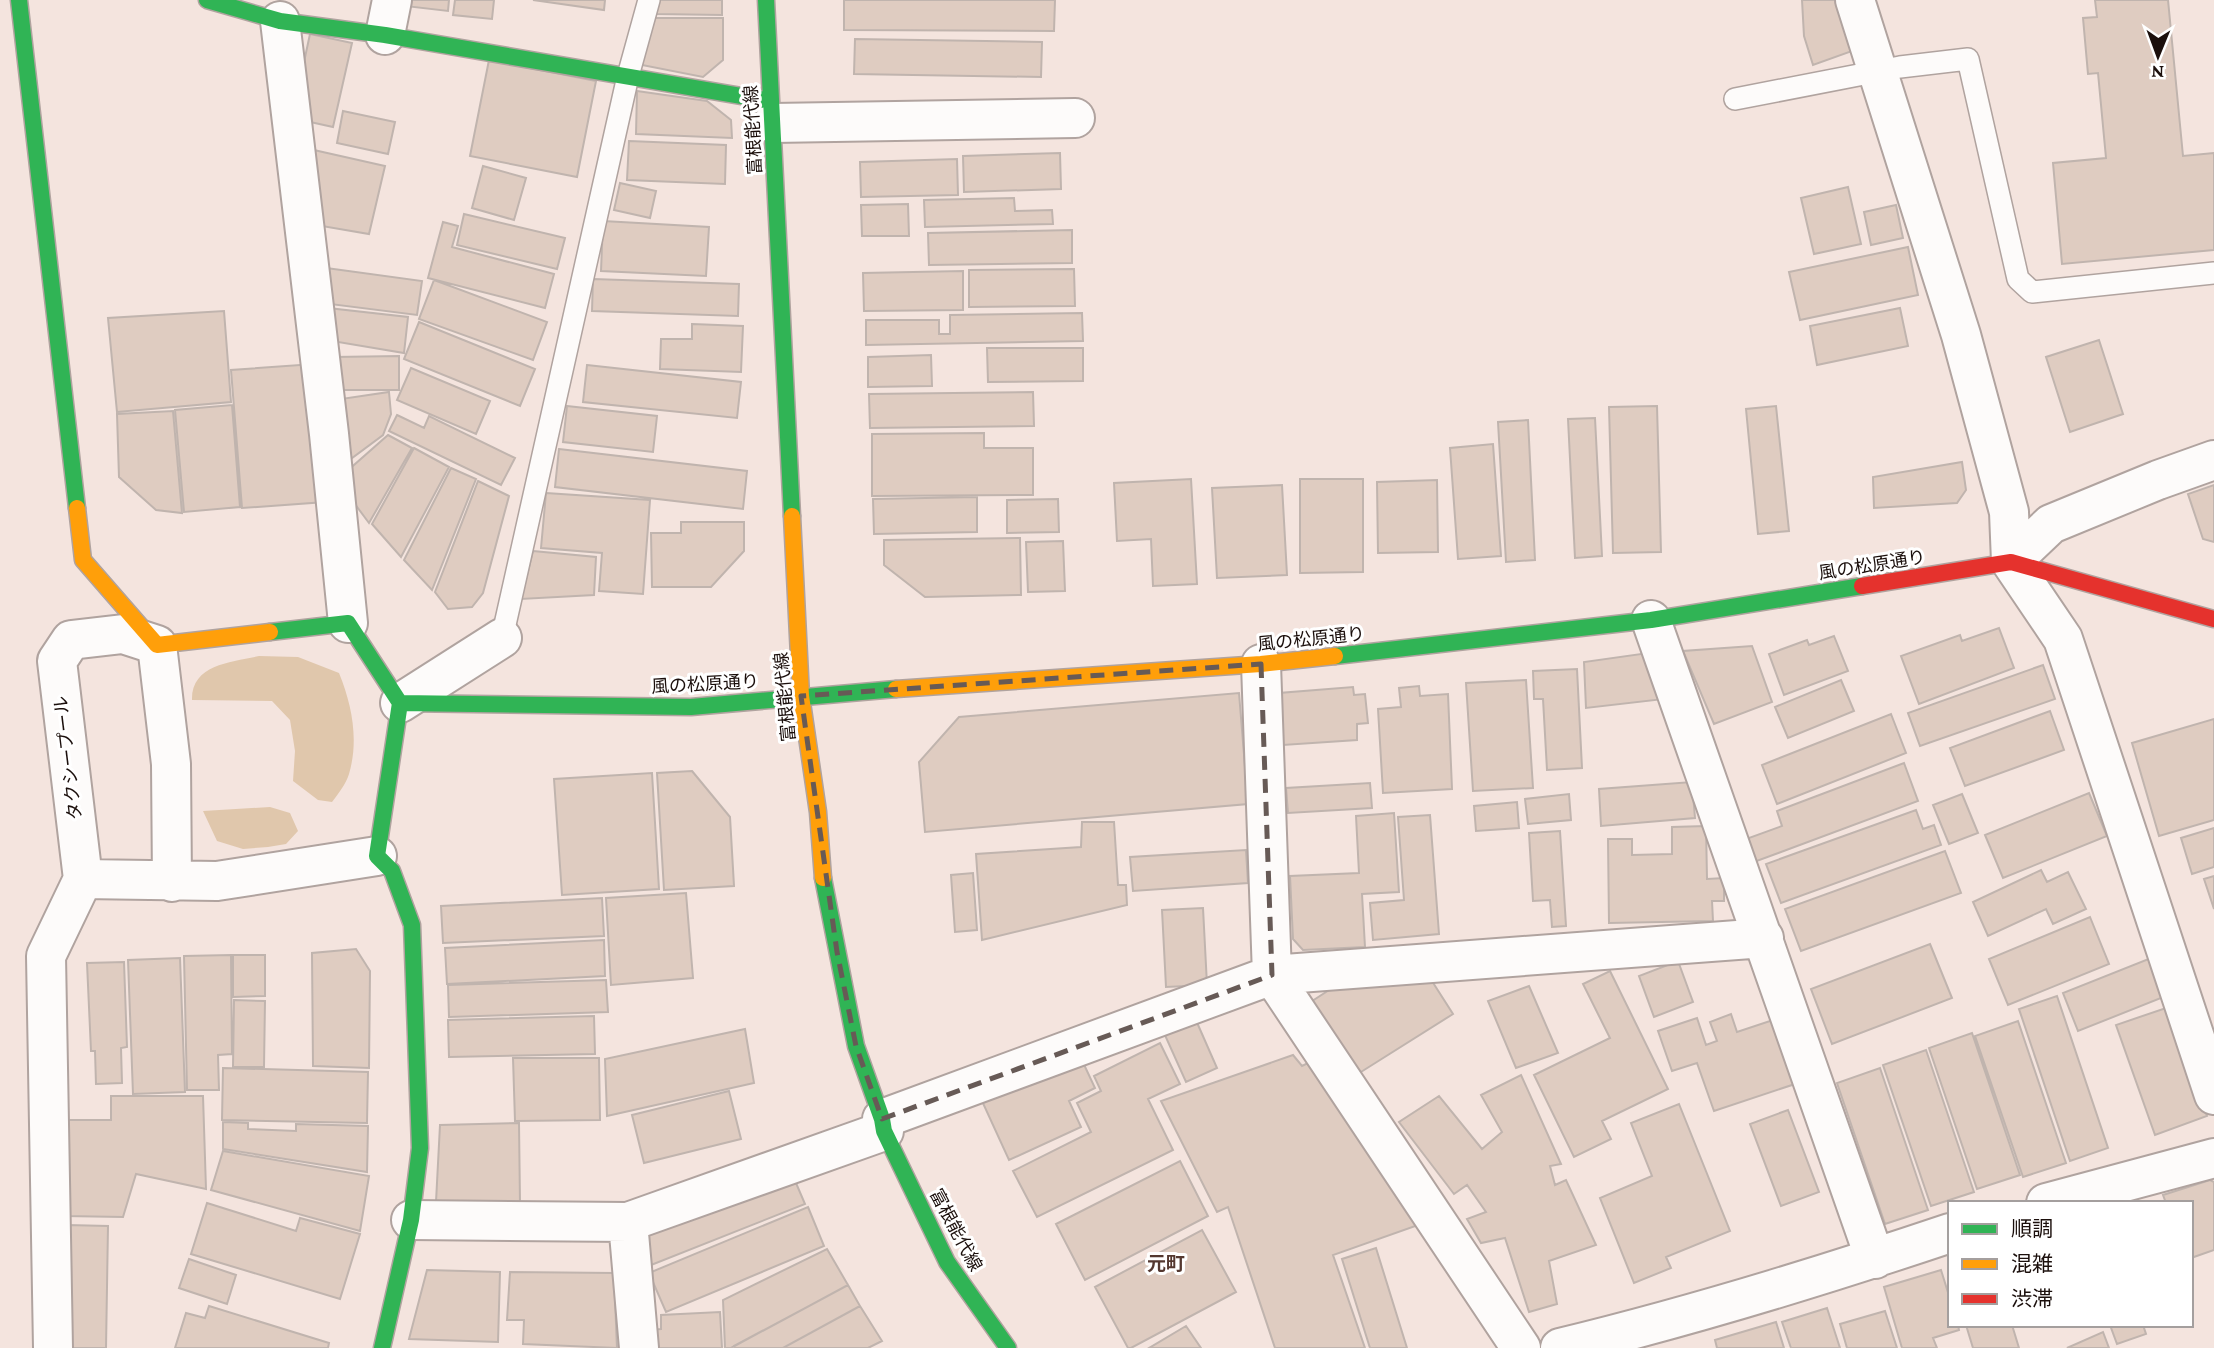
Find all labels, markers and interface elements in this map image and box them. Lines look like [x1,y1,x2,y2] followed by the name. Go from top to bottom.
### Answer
[2123,21,2193,91] north arrow
[2151,62,2164,83] text: N
[741,85,765,175] street label: 富根能代線
[1817,547,1927,583] street label: 風の松原通り
[1256,623,1366,655] street label: 風の松原通り
[771,651,799,743] street label: 富根能代線
[651,671,759,697] street label: 風の松原通り
[50,695,86,821] street label: タクシープール
[926,1186,986,1274] street label: 富根能代線
[1948,1201,2193,1327] legend
[2011,1217,2053,1241] text: 順調
[2011,1252,2053,1276] text: 混雑
[1147,1253,1185,1274] district label: 元町
[2011,1287,2053,1311] text: 渋滞

